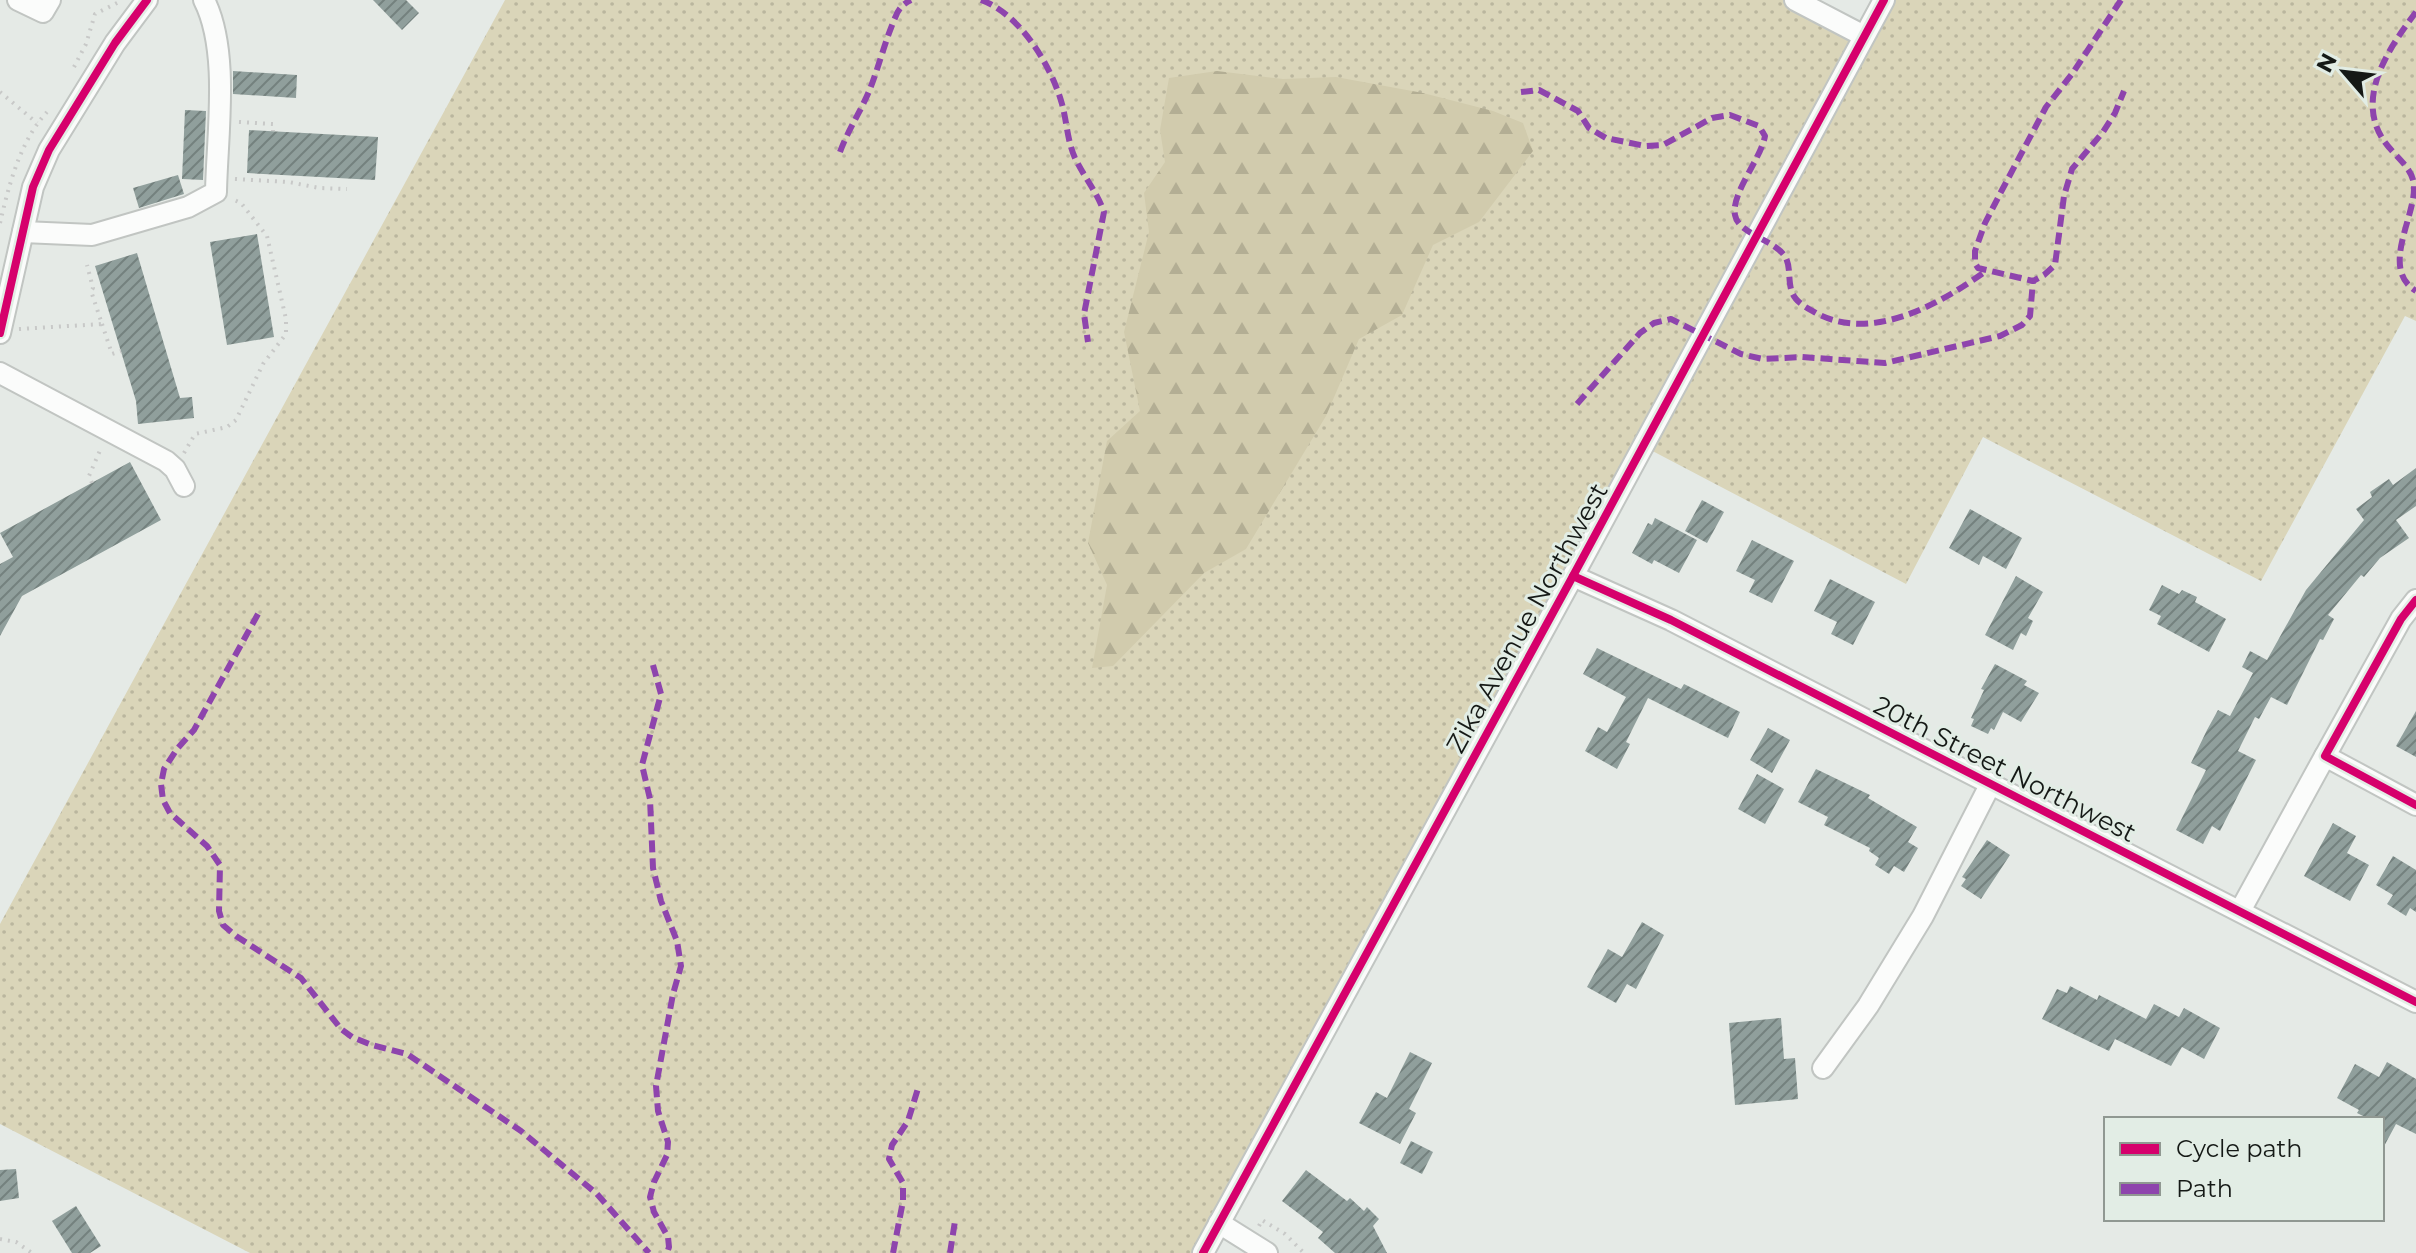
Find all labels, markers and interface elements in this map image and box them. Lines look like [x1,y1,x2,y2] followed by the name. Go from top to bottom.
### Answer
[2304,32,2384,112] north arrow
[2311,49,2343,77] text: N
[1439,477,1615,759] street label: Zika Avenue Northwest
[1868,689,2142,849] street label: 20th Street Northwest
[2104,1117,2384,1221] legend
[2176,1134,2303,1163] text: Cycle path
[2176,1174,2233,1203] text: Path

